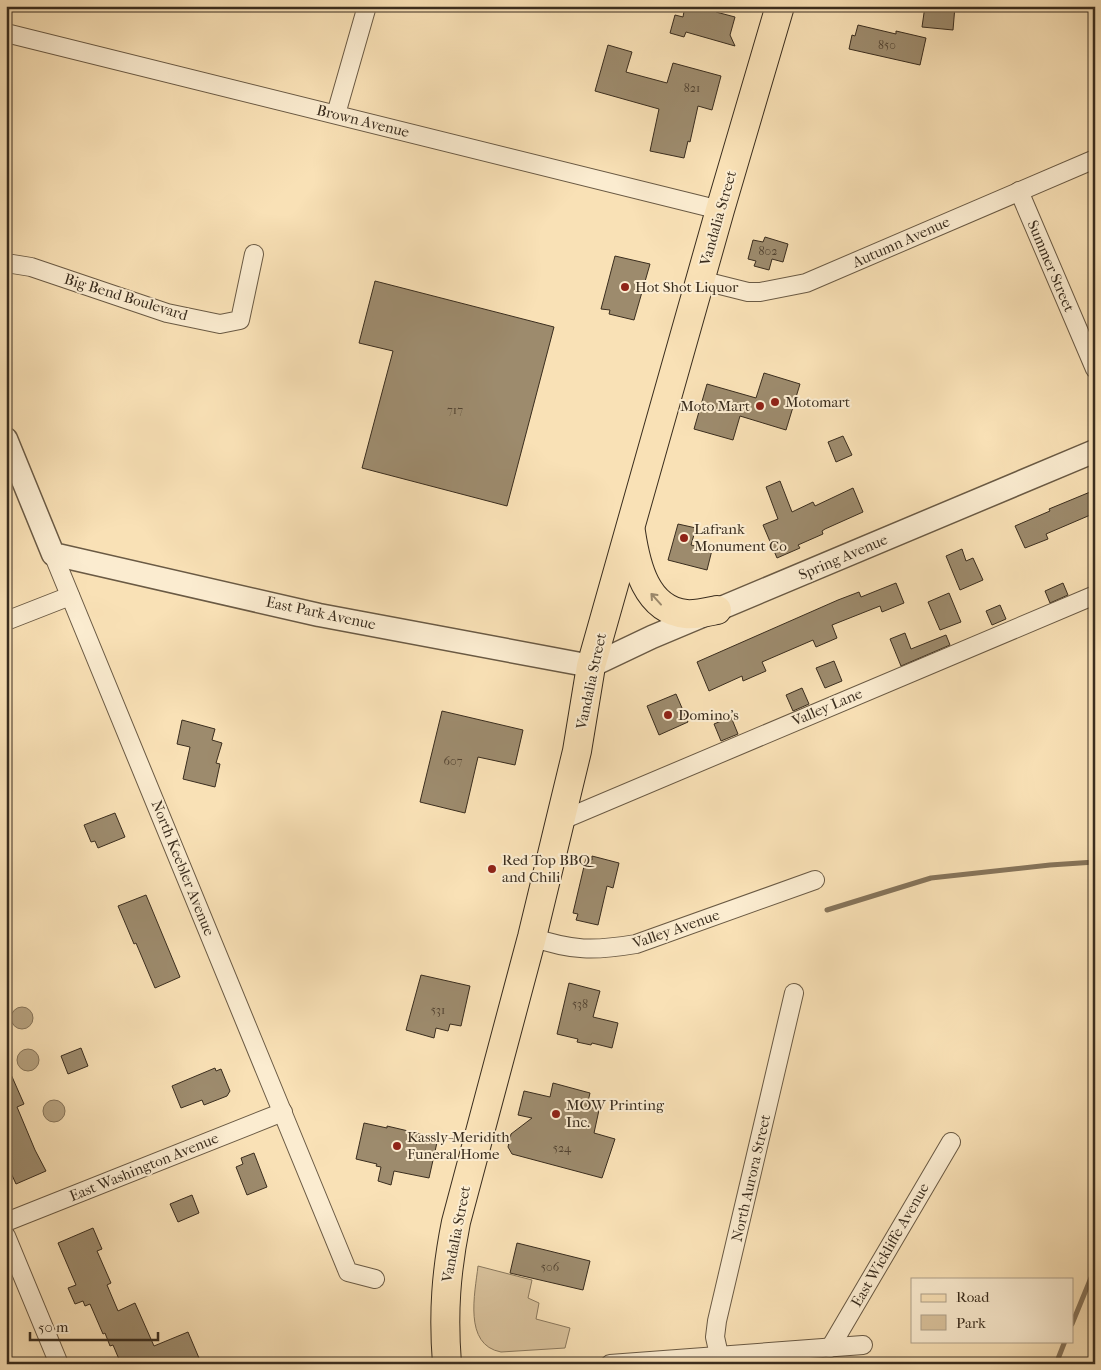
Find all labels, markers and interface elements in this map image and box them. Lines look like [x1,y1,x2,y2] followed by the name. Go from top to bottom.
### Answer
[878,38,896,52] house number: 850
[684,81,700,95] house number: 821
[315,101,412,141] street label: Brown Avenue
[696,168,740,268] street label: Vandalia Street
[849,212,953,272] street label: Autumn Avenue
[1024,218,1079,315] street label: Summer Street
[759,244,777,258] house number: 802
[62,270,191,325] street label: Big Bend Boulevard
[635,278,739,296] place label: Hot Shot Liquor
[619,281,631,293] marker: Hot Shot Liquor
[785,393,851,411] place label: Motomart
[769,396,781,408] marker: Motomart
[680,397,751,415] place label: Moto Mart
[754,400,766,412] marker: Moto Mart
[447,403,463,417] house number: 717
[694,520,787,555] place label: Lafrank Monument Co
[796,530,891,584] street label: Spring Avenue
[678,532,690,544] marker: Lafrank Monument Co
[650,592,662,605] one-way arrow
[265,593,378,634] street label: East Park Avenue
[572,631,610,732] street label: Vandalia Street
[788,684,865,730] street label: Valley Lane
[678,706,739,724] place label: Domino's
[662,709,674,721] marker: Domino's
[444,754,463,768] house number: 607
[148,798,219,939] street label: North Keebler Avenue
[502,851,596,886] place label: Red Top BBQ and Chili
[486,863,498,875] marker: Red Top BBQ and Chili
[629,906,722,953] street label: Valley Avenue
[572,997,588,1011] house number: 538
[431,1003,445,1017] house number: 531
[566,1096,665,1131] place label: MOW Printing Inc.
[550,1108,562,1120] marker: MOW Printing Inc.
[728,1112,775,1243] street label: North Aurora Street
[407,1128,510,1163] place label: Kassly-Meridith Funeral Home
[67,1129,222,1205] street label: East Washington Avenue
[391,1140,403,1152] marker: Kassly-Meridith Funeral Home
[553,1141,572,1155] house number: 524
[847,1179,933,1310] street label: East Wickliffe Avenue
[438,1184,474,1285] street label: Vandalia Street
[541,1260,560,1274] house number: 506
[911,1278,1074,1342] legend
[956,1288,990,1306] text: Road
[30,1310,158,1342] scale bar
[956,1314,986,1332] text: Park
[38,1318,69,1336] text: 50 m

